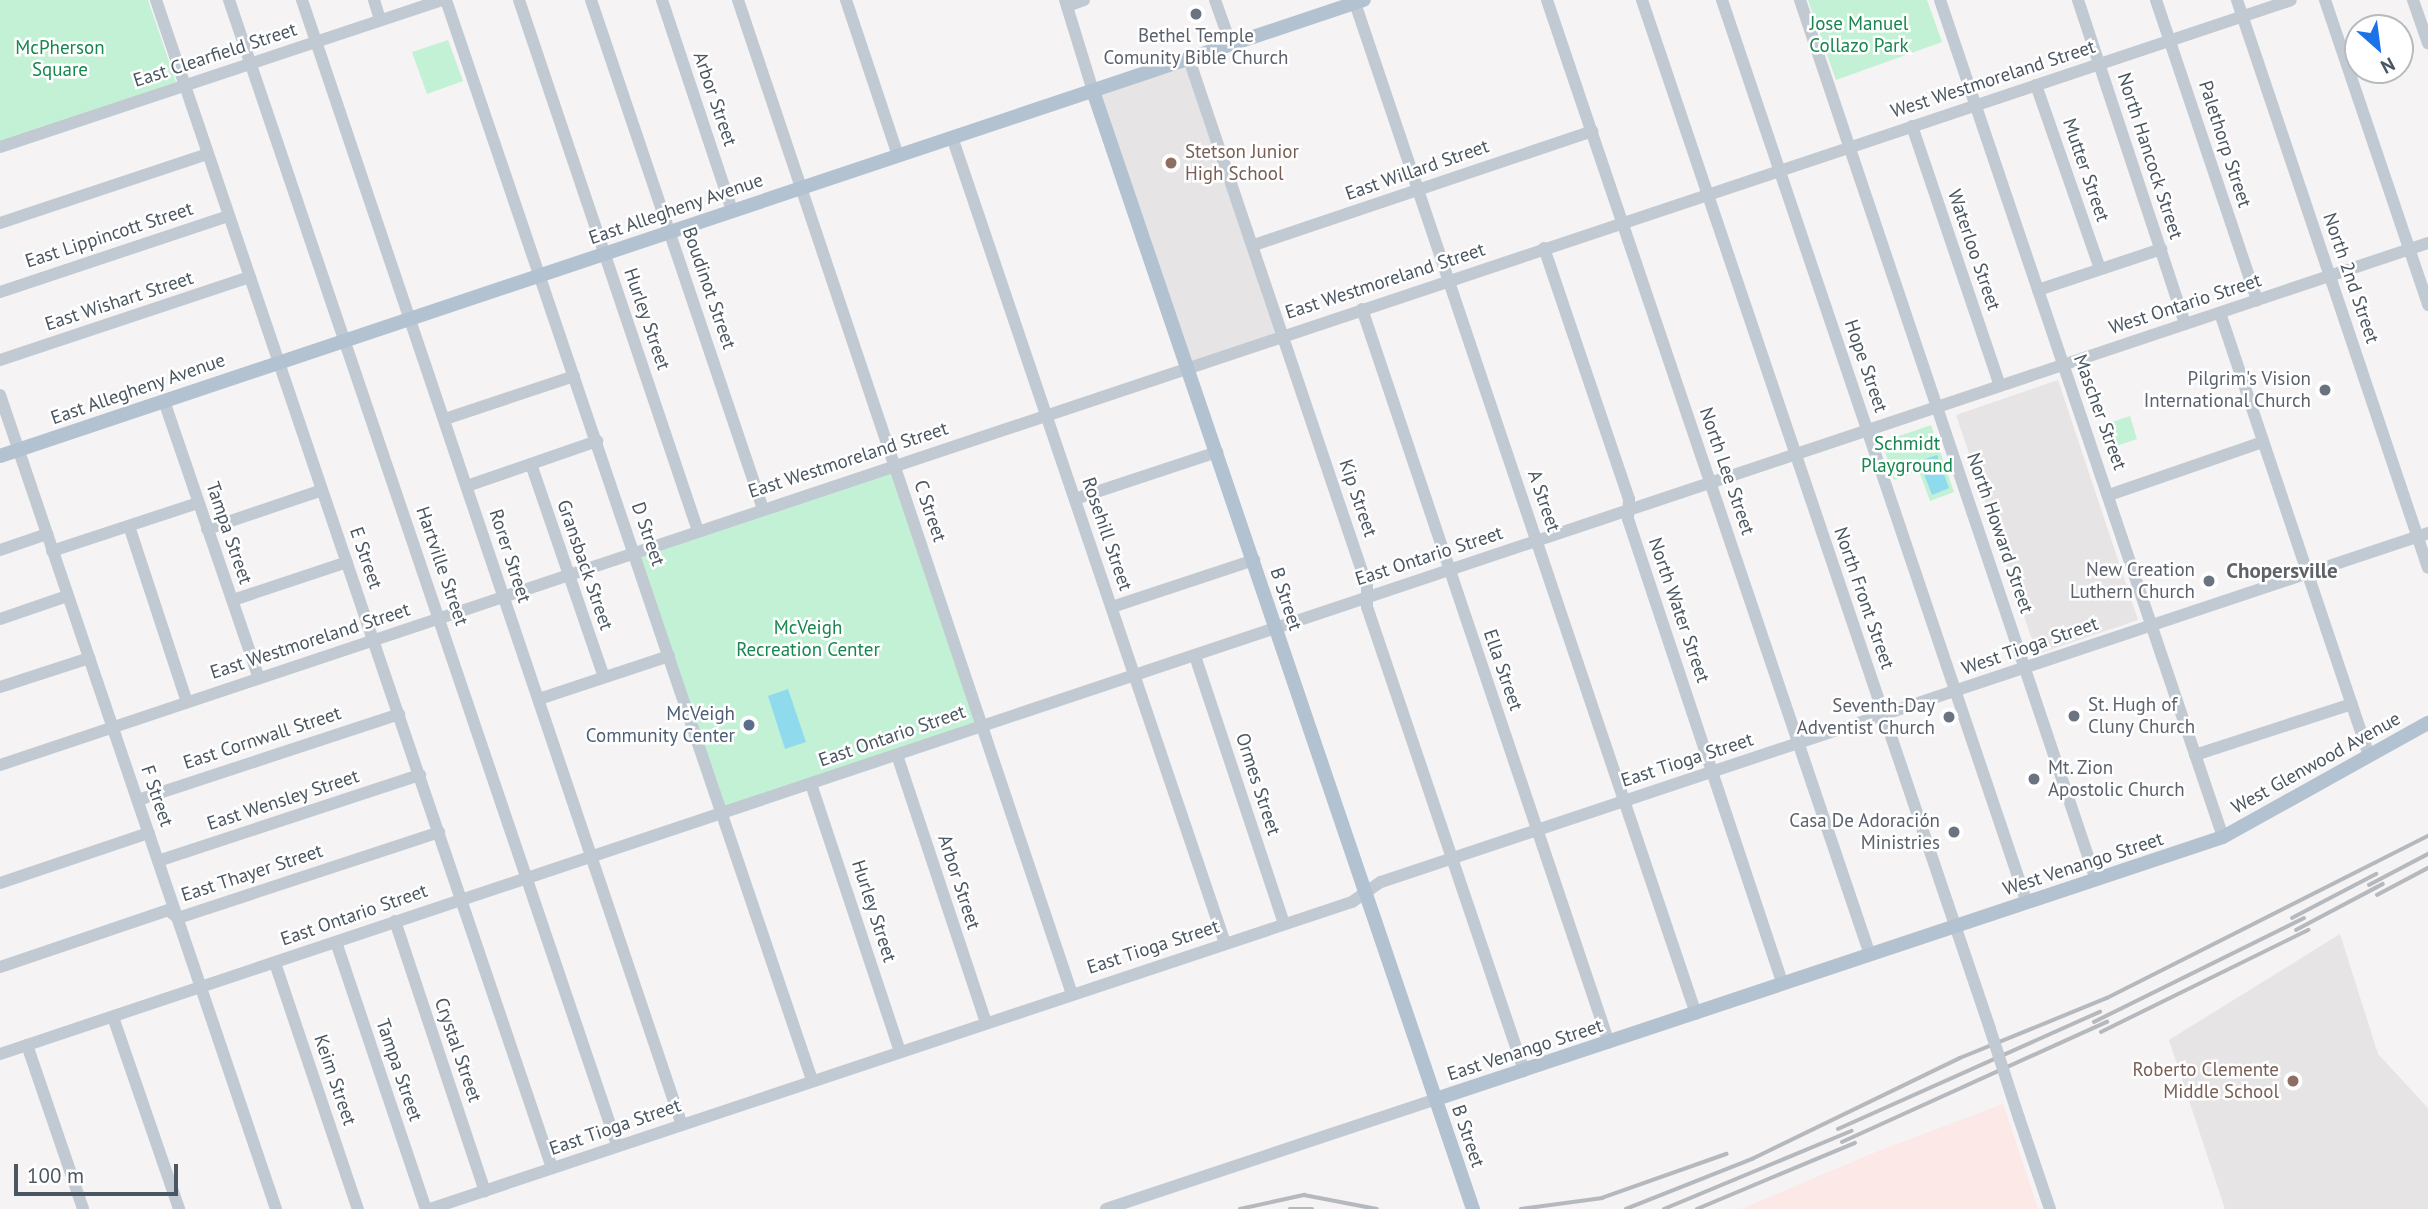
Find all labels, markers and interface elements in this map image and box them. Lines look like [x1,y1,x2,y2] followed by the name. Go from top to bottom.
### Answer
[1188,6,1204,22] marker: Bethel Temple Comunity Bible Church
[1809,13,1909,57] park label: Jose Manuel Collazo Park
[2344,14,2414,84] north arrow
[130,18,300,92] street label: East Clearfield Street
[1103,25,1289,69] place label: Bethel Temple Comunity Bible Church
[1888,35,2098,123] street label: West Westmoreland Street
[15,37,105,81] park label: McPherson Square
[688,49,742,149] street label: Arbor Street
[2377,52,2399,79] text: N
[2112,70,2188,242] street label: North Hancock Street
[2194,78,2256,210] street label: Palethorp Street
[2058,115,2114,225] street label: Mutter Street
[1342,135,1492,205] street label: East Willard Street
[1185,141,1299,185] place label: Stetson Junior High School
[1163,155,1179,171] marker: Stetson Junior High School
[585,168,767,250] street label: East Allegheny Avenue
[1943,187,2005,313] street label: Waterloo Street
[22,197,196,273] street label: East Lippincott Street
[2318,210,2384,346] street label: North 2nd Street
[677,224,741,352] street label: Boudinot Street
[1282,238,1488,324] street label: East Westmoreland Street
[619,265,675,373] street label: Hurley Street
[42,266,196,336] street label: East Wishart Street
[2106,269,2264,339] street label: West Ontario Street
[1840,317,1892,415] street label: Hope Street
[47,348,229,430] street label: East Allegheny Avenue
[2069,351,2131,473] street label: Mascher Street
[2144,368,2311,412] place label: Pilgrim's Vision International Church
[2317,382,2333,398] marker: Pilgrim's Vision International Church
[1695,404,1759,538] street label: North Lee Street
[745,417,951,503] street label: East Westmoreland Street
[1861,433,1953,477] park label: Schmidt Playground
[1962,450,2038,616] street label: North Howard Street
[1334,456,1382,540] street label: Kip Street
[1523,467,1565,535] street label: A Street
[1077,474,1137,594] street label: Rosehill Street
[909,477,951,545] street label: C Street
[201,479,257,587] street label: Tampa Street
[552,497,618,633] street label: Gransback Street
[626,499,670,569] street label: D Street
[411,504,473,628] street label: Hartville Street
[484,506,536,606] street label: Rorer Street
[1352,521,1506,591] street label: East Ontario Street
[345,524,387,592] street label: E Street
[1829,524,1899,672] street label: North Front Street
[1643,534,1715,686] street label: North Water Street
[2226,558,2338,584] district label: Chopersville
[2070,559,2195,603] place label: New Creation Luthern Church
[1265,565,1307,633] street label: B Street
[2201,573,2217,589] marker: New Creation Luthern Church
[207,598,413,684] street label: East Westmoreland Street
[1959,612,2101,680] street label: West Tioga Street
[736,617,880,661] park label: McVeigh Recreation Center
[1478,626,1528,714] street label: Ella Street
[2088,694,2196,738] place label: St. Hugh of Cluny Church
[1797,695,1935,739] place label: Seventh-Day Adventist Church
[816,700,968,772] street label: East Ontario Street
[180,702,344,774] street label: East Cornwall Street
[585,703,735,747] place label: McVeigh Community Center
[2227,707,2405,819] street label: West Glenwood Avenue
[2066,708,2082,724] marker: St. Hugh of Cluny Church
[1941,709,1957,725] marker: Seventh-Day Adventist Church
[741,717,757,733] marker: McVeigh Community Center
[1618,728,1756,792] street label: East Tioga Street
[1231,730,1285,838] street label: Ormes Street
[2048,757,2185,801] place label: Mt. Zion Apostolic Church
[136,762,178,830] street label: F Street
[204,765,362,835] street label: East Wensley Street
[2026,771,2042,787] marker: Mt. Zion Apostolic Church
[1789,810,1940,854] place label: Casa De Adoración Ministries
[1946,824,1962,840] marker: Casa De Adoración Ministries
[2000,827,2166,901] street label: West Venango Street
[933,832,985,932] street label: Arbor Street
[178,839,326,907] street label: East Thayer Street
[847,857,901,965] street label: Hurley Street
[278,879,430,951] street label: East Ontario Street
[1084,915,1222,979] street label: East Tioga Street
[430,995,486,1105] street label: Crystal Street
[1444,1014,1606,1086] street label: East Venango Street
[371,1016,427,1124] street label: Tampa Street
[309,1032,361,1128] street label: Keim Street
[2133,1059,2279,1103] place label: Roberto Clemente Middle School
[2285,1073,2301,1089] marker: Roberto Clemente Middle School
[546,1094,684,1160] street label: East Tioga Street
[1447,1102,1489,1170] street label: B Street
[18,1150,182,1194] scale bar
[27,1162,84,1189] text: 100 m

